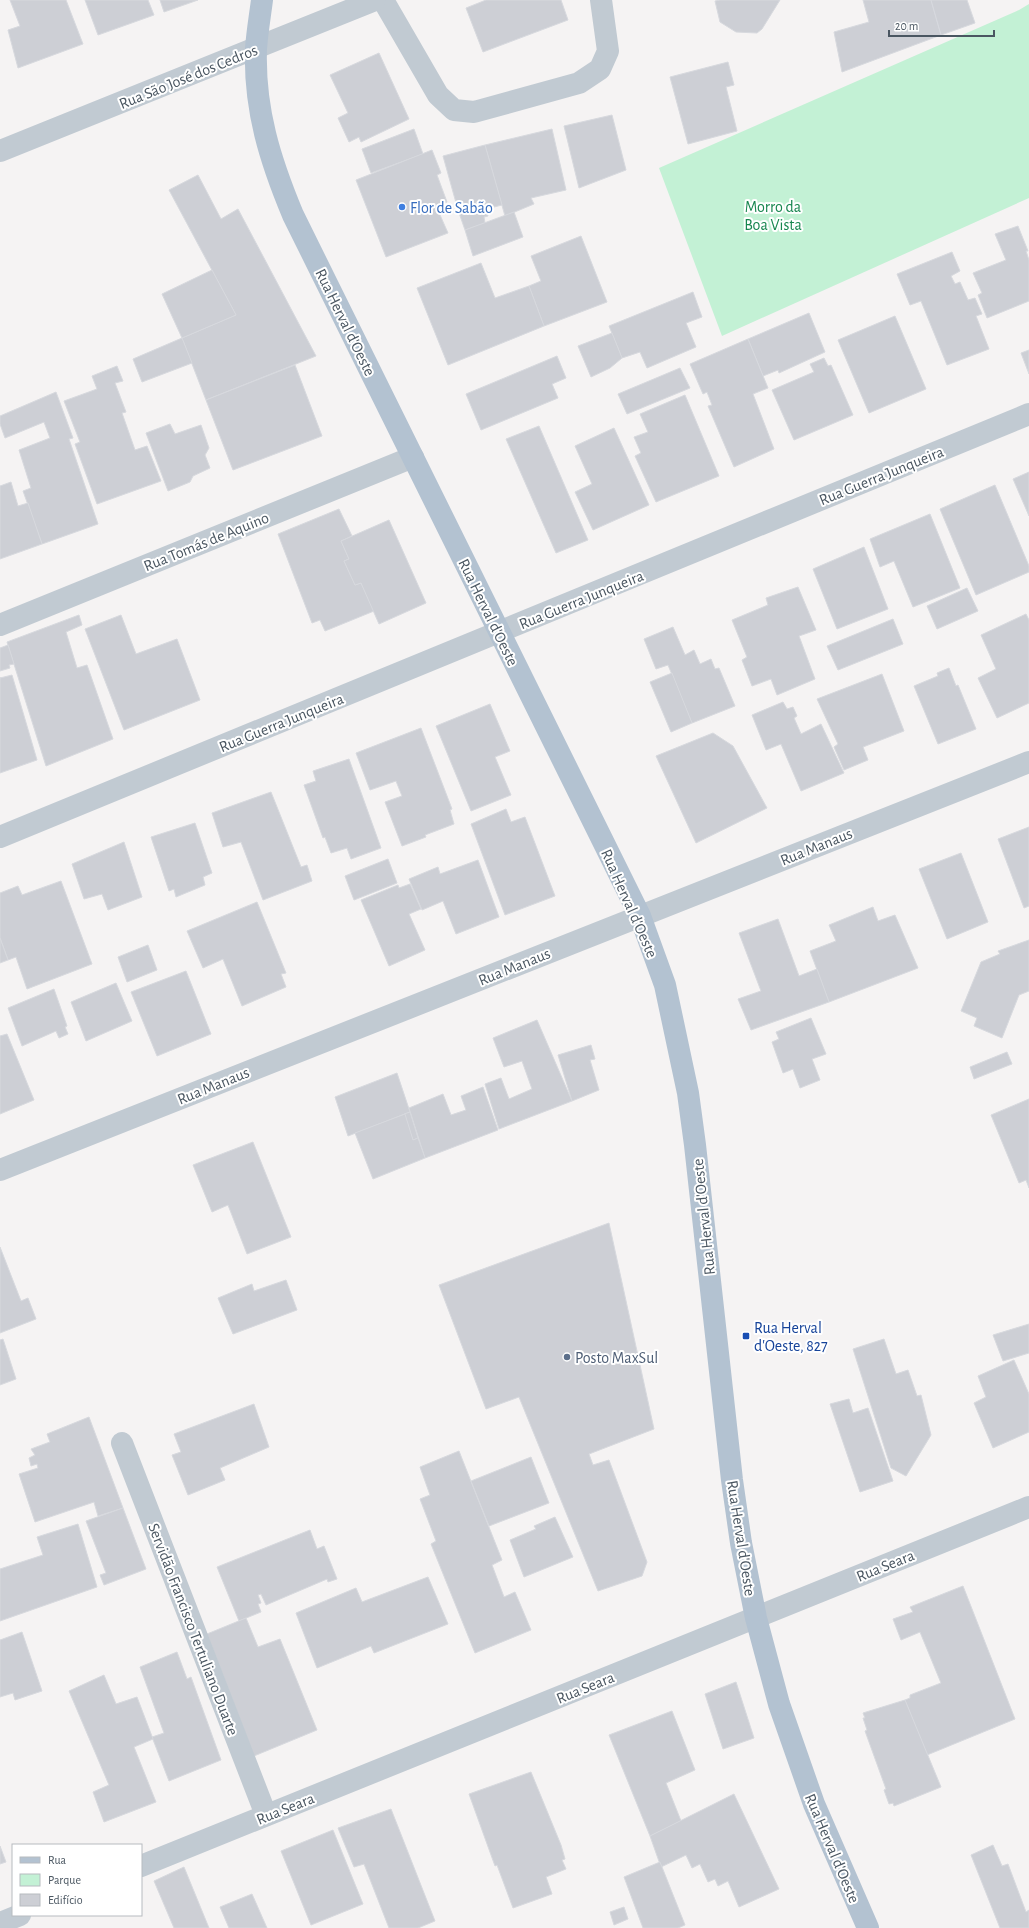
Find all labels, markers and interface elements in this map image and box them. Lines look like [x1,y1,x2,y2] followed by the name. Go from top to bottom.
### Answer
[889,12,994,38] scale bar
[895,20,918,32] text: 20 m
[117,42,260,112] street label: Rua São José dos Cedros
[744,199,802,233] park label: Morro da Boa Vista
[410,200,493,216] place label: Flor de Sabão
[397,202,407,212] marker: Flor de Sabão
[312,266,378,379] street label: Rua Herval d'Oeste
[817,444,946,508] street label: Rua Guerra Junqueira
[141,509,271,574] street label: Rua Tomás de Aquino
[455,556,521,669] street label: Rua Herval d'Oeste
[517,568,646,632] street label: Rua Guerra Junqueira
[217,691,346,755] street label: Rua Guerra Junqueira
[778,825,855,869] street label: Rua Manaus
[598,847,660,960] street label: Rua Herval d'Oeste
[476,945,553,989] street label: Rua Manaus
[175,1064,252,1108] street label: Rua Manaus
[690,1158,718,1276] street label: Rua Herval d'Oeste
[754,1320,828,1354] place label: Rua Herval d'Oeste, 827
[741,1331,751,1341] marker: Rua Herval d'Oeste, 827
[575,1350,658,1366] place label: Posto MaxSul
[562,1352,572,1362] marker: Posto MaxSul
[724,1479,758,1597] street label: Rua Herval d'Oeste
[145,1521,241,1738] street label: Servidão Francisco Tertuliano Duarte
[854,1547,917,1585] street label: Rua Seara
[554,1669,617,1707] street label: Rua Seara
[254,1790,317,1828] street label: Rua Seara
[802,1791,862,1905] street label: Rua Herval d'Oeste
[12,1844,142,1916] legend
[48,1854,67,1866] text: Rua
[48,1874,81,1886] text: Parque
[48,1894,83,1906] text: Edifício

